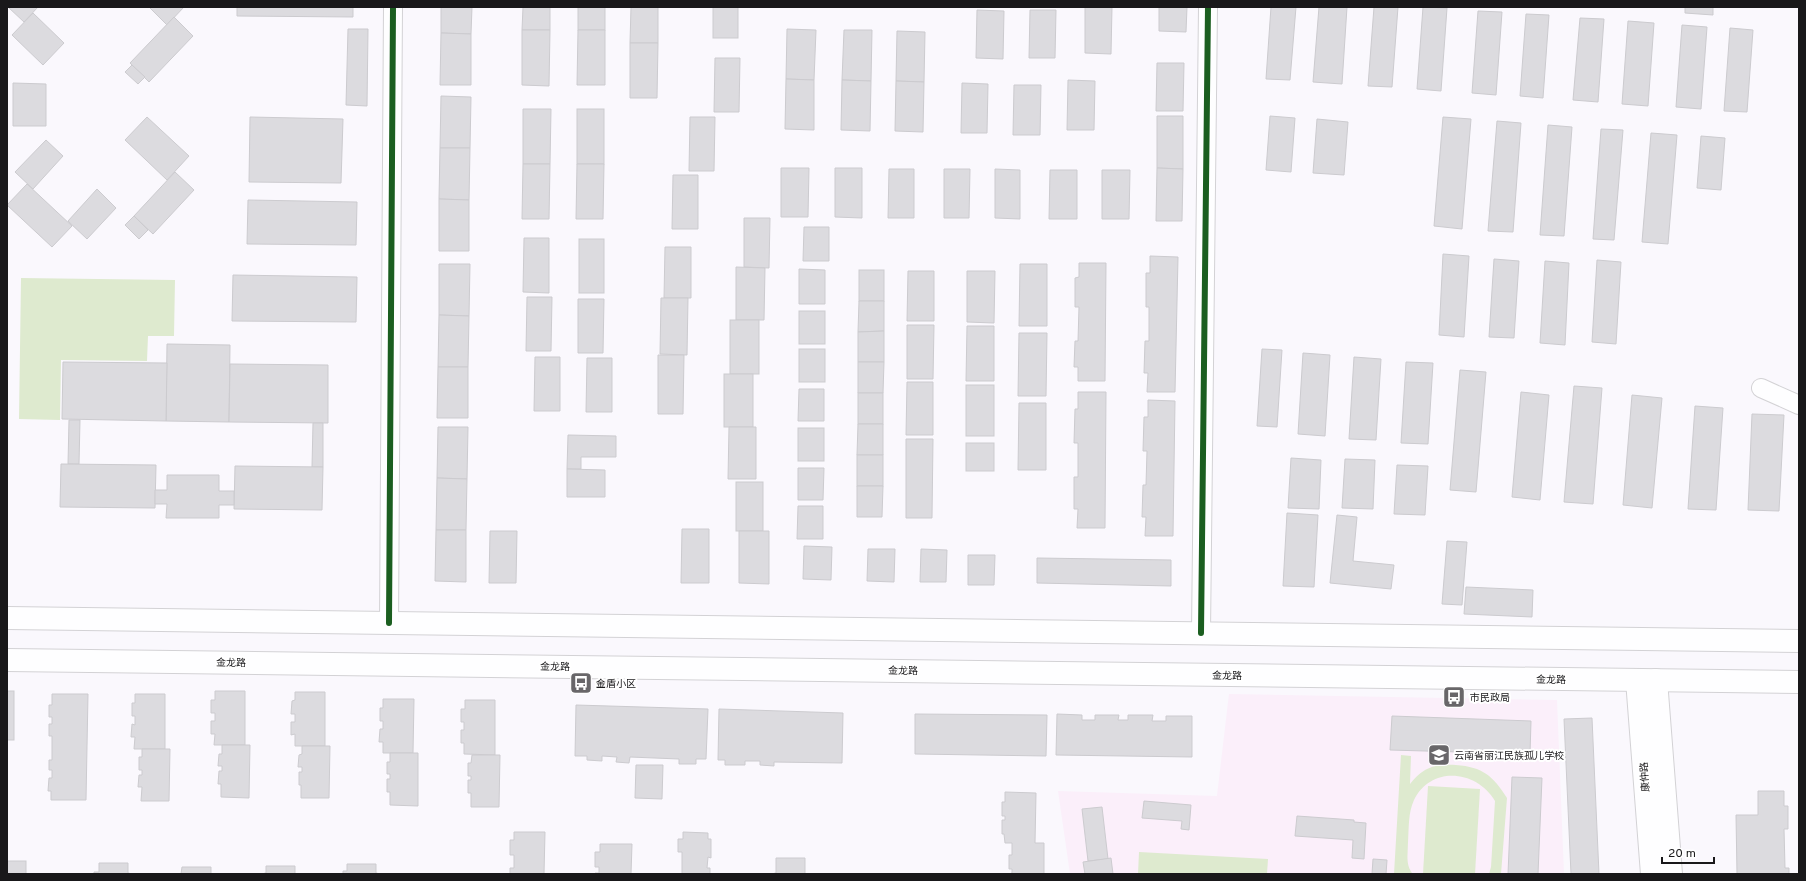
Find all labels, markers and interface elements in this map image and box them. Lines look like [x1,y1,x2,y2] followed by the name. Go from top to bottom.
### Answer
[216,657,246,670] street label: 金龙路
[540,661,570,674] street label: 金龙路
[888,665,918,678] street label: 金龙路
[568,670,594,696] bus stop icon: 金盾小区
[1212,670,1242,683] street label: 金龙路
[1536,674,1566,687] street label: 金龙路
[596,678,636,691] place label: 金盾小区
[1441,684,1467,710] bus stop icon: 市民政局
[1470,692,1510,705] place label: 市民政局
[1426,742,1452,768] school or university icon: 云南省丽江民族孤儿学校
[1454,750,1564,763] place label: 云南省丽江民族孤儿学校
[1638,761,1653,792] street label: 康仲路
[1662,839,1714,865] scale bar
[1668,846,1696,862] text: 20 m

